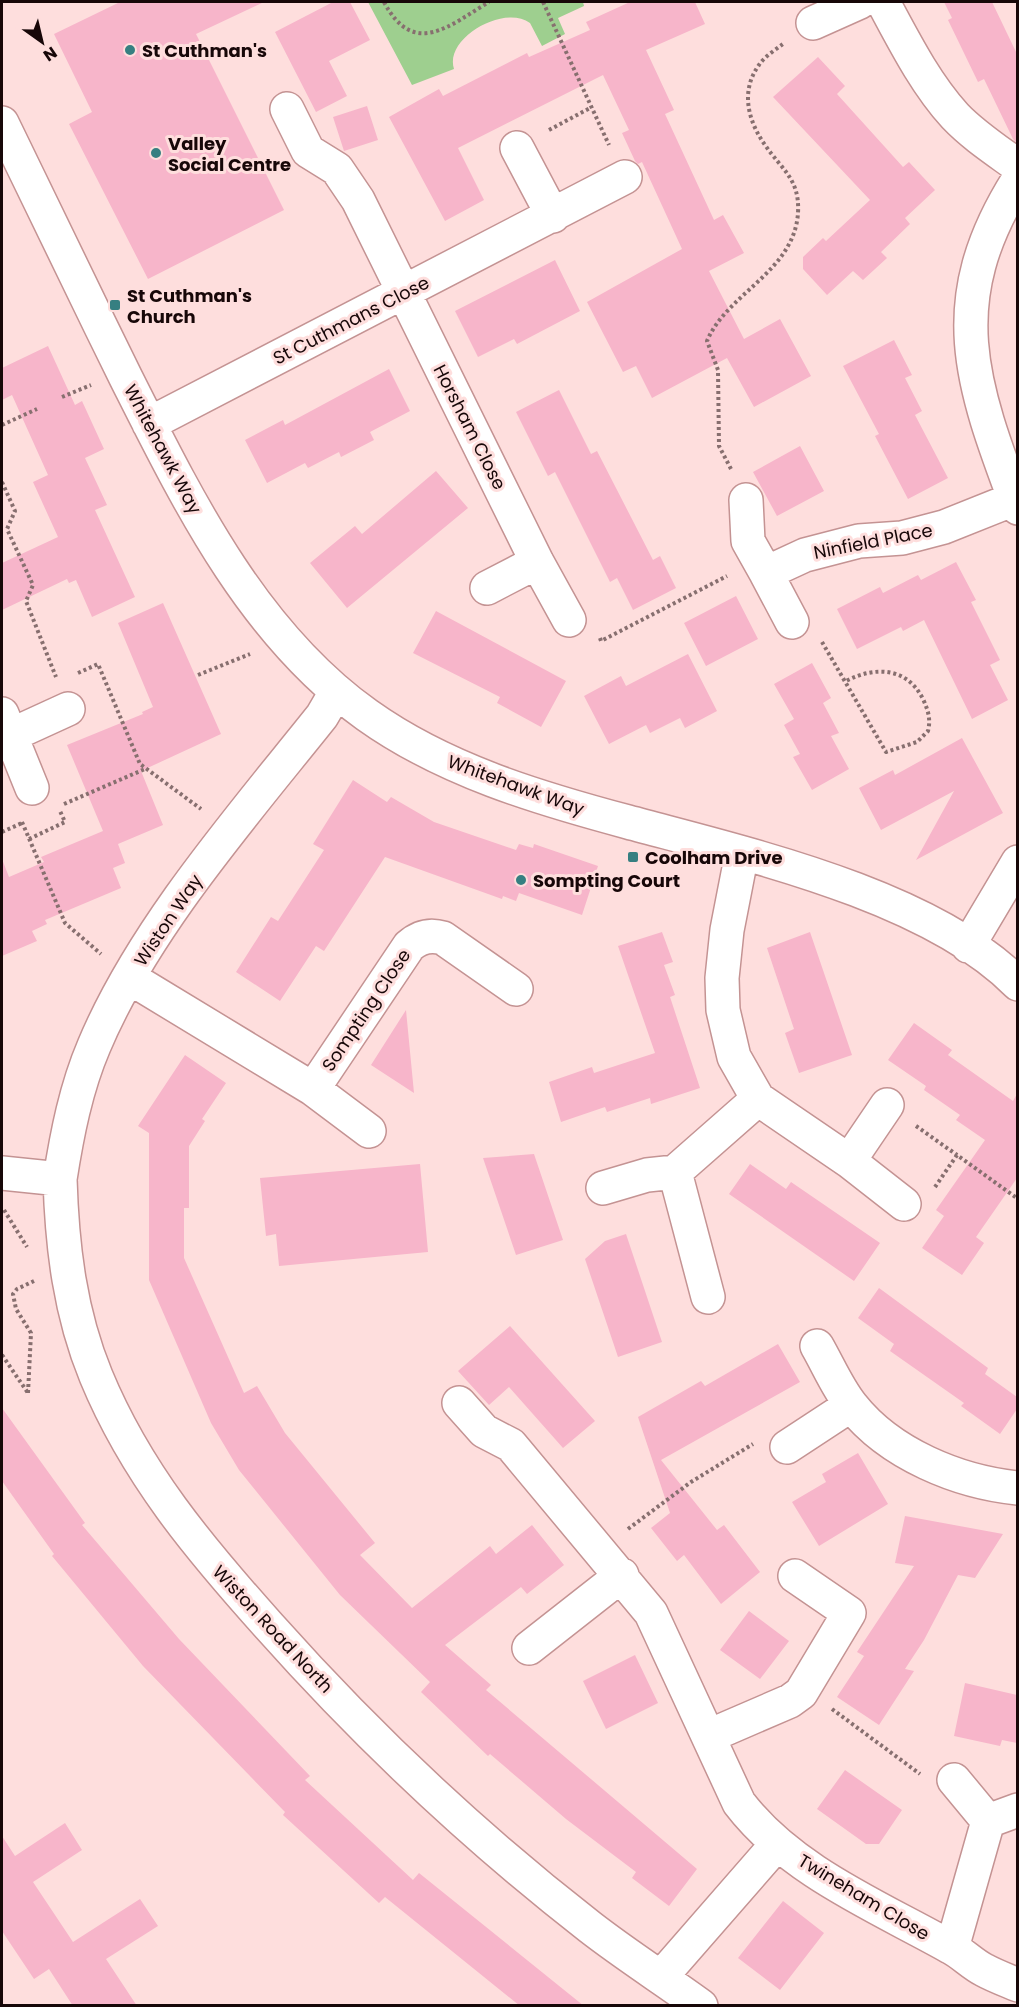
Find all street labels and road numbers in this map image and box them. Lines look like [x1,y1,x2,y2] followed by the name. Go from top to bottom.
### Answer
[269,270,433,370] street label: St Cuthmans Close
[428,360,512,494] street label: Horsham Close
[118,380,208,518] street label: Whitehawk Way
[811,517,935,565] street label: Ninfield Place
[444,749,588,821] street label: Whitehawk Way
[128,869,208,971] street label: Wiston Way
[316,944,416,1076] street label: Sompting Close
[207,1560,339,1698] street label: Wiston Road North
[794,1848,934,1946] street label: Twineham Close

